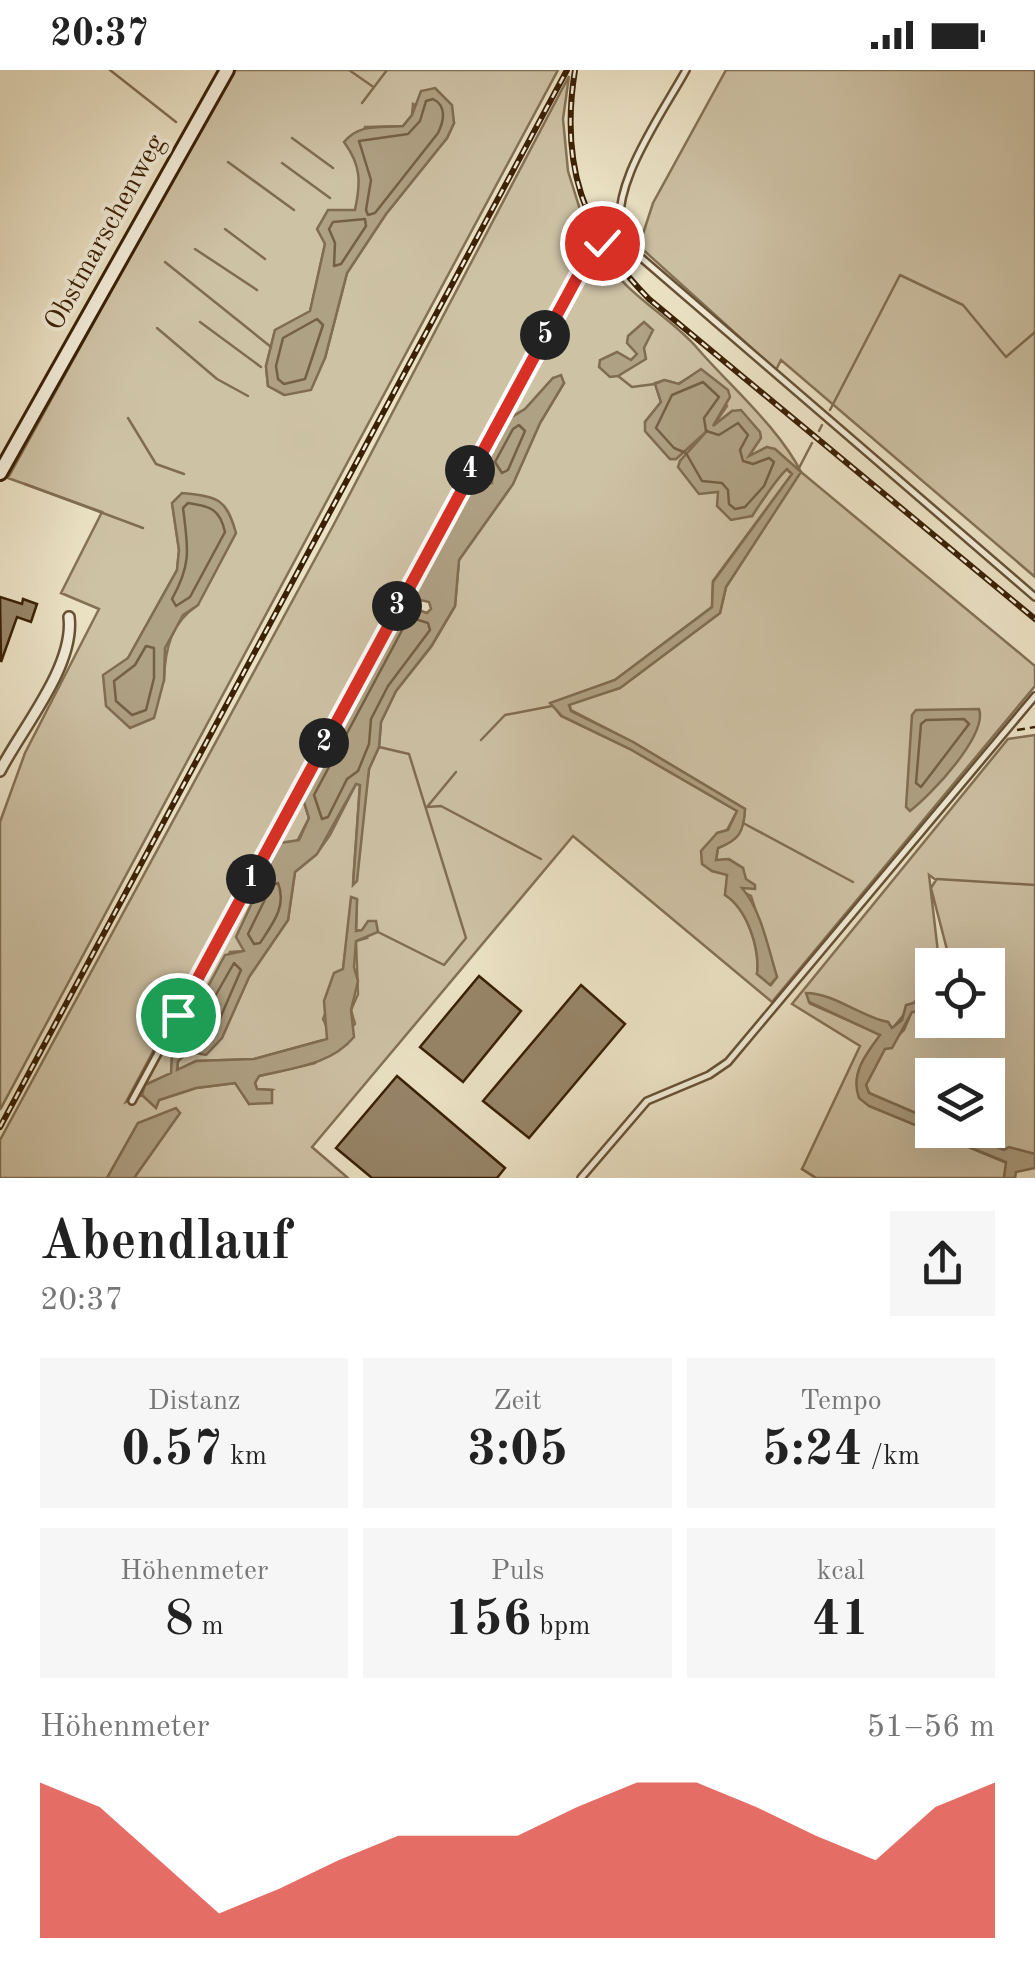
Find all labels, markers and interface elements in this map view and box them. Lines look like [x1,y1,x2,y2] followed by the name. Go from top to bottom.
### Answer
[50,16,149,54] text: 20:37
[41,130,171,336] street label: Obstmarschenweg
[560,201,645,286] pin
[575,216,630,271] icon: check
[520,310,570,360] pin: 5
[537,321,553,349] text: 5
[445,445,495,495] pin: 4
[462,456,478,484] text: 4
[372,581,422,631] pin: 3
[389,592,405,620] text: 3
[299,718,349,768] pin: 2
[316,729,332,757] text: 2
[226,854,276,904] pin: 1
[243,865,259,893] text: 1
[915,948,1005,1148] map controls
[915,948,1005,1038] button: locate
[136,973,221,1058] pin
[151,988,206,1043] icon: arrive
[915,1058,1005,1148] button: layers
[890,1211,995,1316] button: share
[40,1216,291,1271] text: Abendlauf
[40,1285,123,1317] text: 20:37
[148,1388,240,1416] text: Distanz
[493,1388,542,1416] text: Zeit
[800,1388,882,1416] text: Tempo
[121,1426,222,1476] text: 0.57
[467,1426,568,1476] text: 3:05
[762,1426,863,1476] text: 5:24
[222,1443,267,1471] text: km
[863,1443,920,1471] text: /km
[120,1558,268,1586] text: Höhenmeter
[491,1558,544,1586] text: Puls
[817,1558,865,1586] text: kcal
[165,1596,194,1646] text: 8
[445,1596,532,1646] text: 156
[812,1596,870,1646] text: 41
[194,1613,224,1641] text: m
[532,1613,590,1641] text: bpm
[40,1712,210,1744] text: Höhenmeter
[867,1712,995,1744] text: 51–56 m

